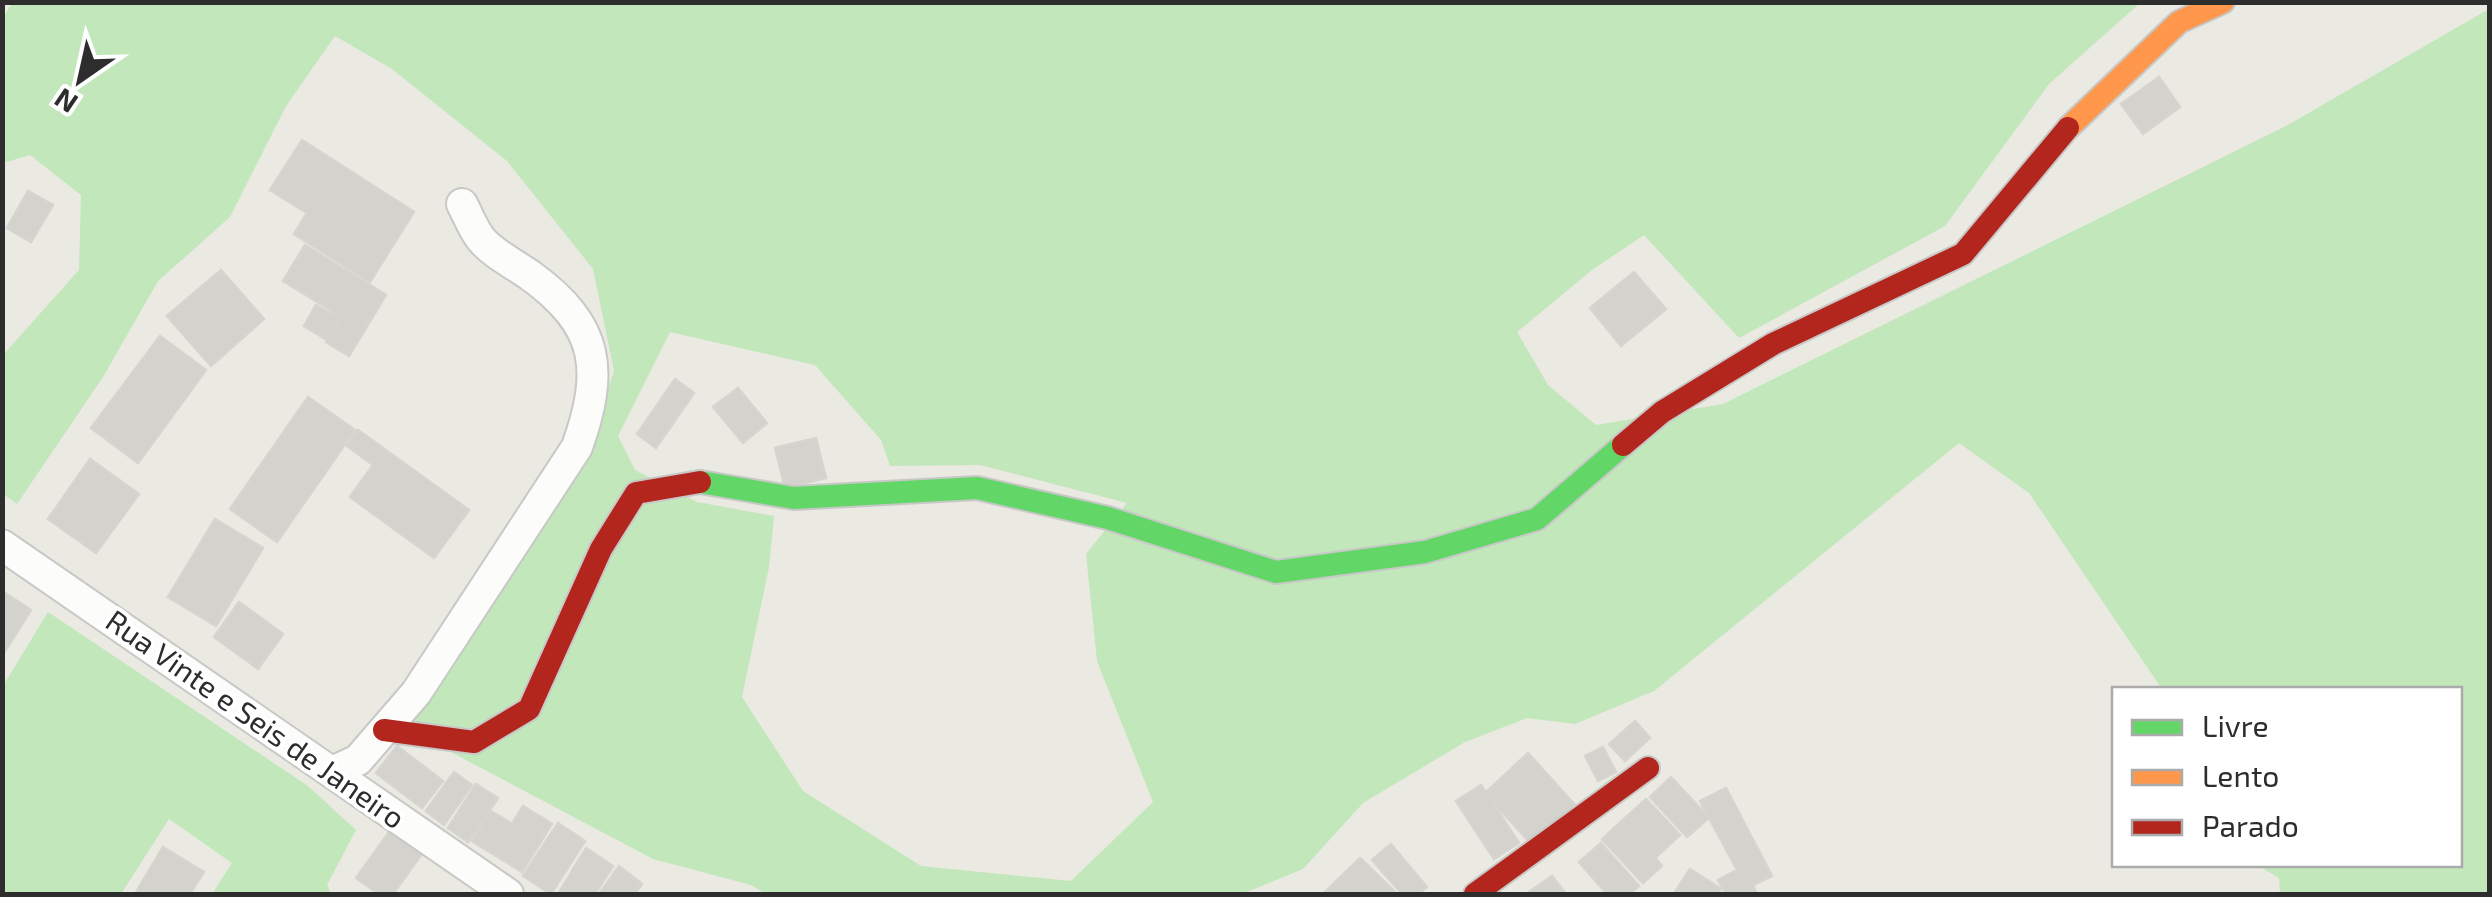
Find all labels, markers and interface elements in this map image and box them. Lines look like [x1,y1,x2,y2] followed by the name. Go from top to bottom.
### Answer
[30,30,130,130] north arrow
[48,82,83,121] text: N
[100,601,412,835] street label: Rua Vinte e Seis de Janeiro
[2112,687,2462,867] legend
[2202,707,2269,743] text: Livre
[2202,757,2279,793] text: Lento
[2202,807,2299,843] text: Parado

